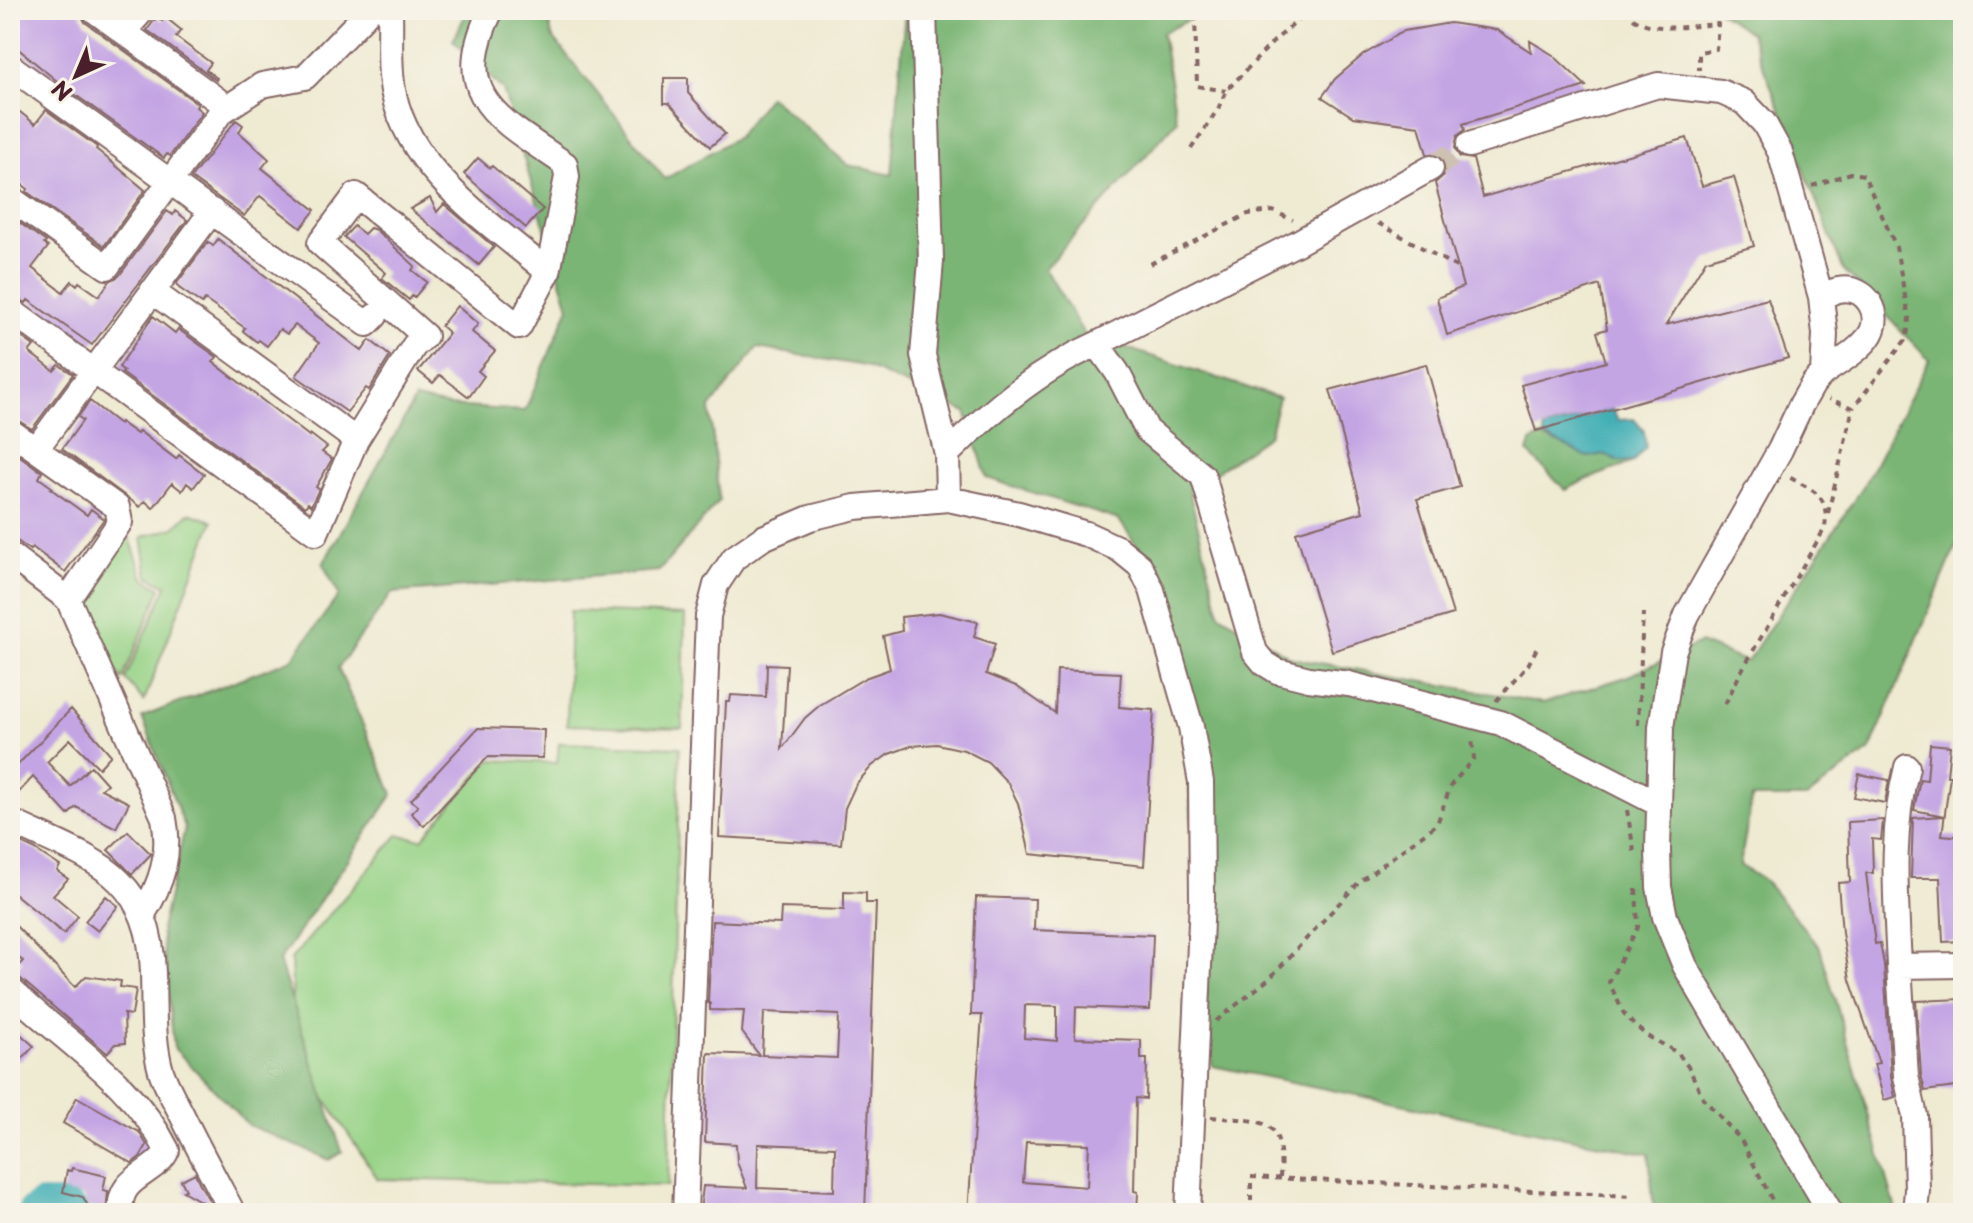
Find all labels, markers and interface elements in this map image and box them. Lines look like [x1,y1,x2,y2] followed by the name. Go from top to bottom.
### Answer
[36,36,116,116] north arrow
[43,74,79,109] text: N

